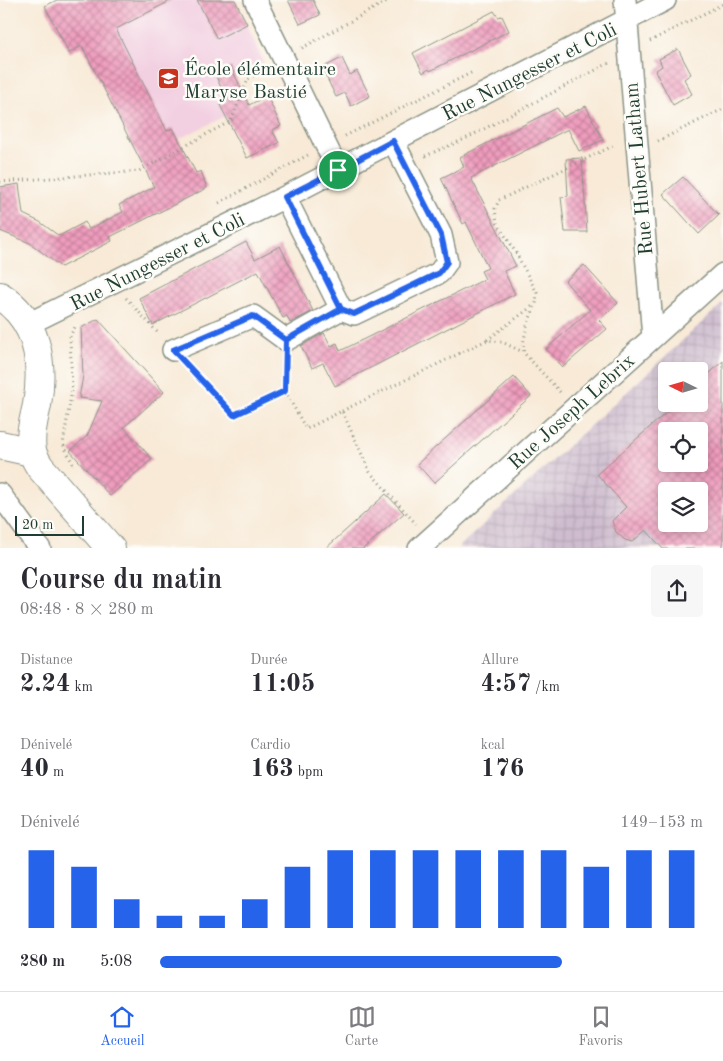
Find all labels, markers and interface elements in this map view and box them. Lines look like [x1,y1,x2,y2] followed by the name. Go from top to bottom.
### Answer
[439,20,620,125] street label: Rue Nungesser et Coli
[184,57,336,103] place label: École élémentaire Maryse Bastié
[156,67,180,91] school or university icon: École élémentaire Maryse Bastié
[622,81,658,256] street label: Rue Hubert Latham
[317,149,359,191] pin
[324,156,352,184] icon: arrive
[67,210,248,315] street label: Rue Nungesser et Coli
[505,351,639,474] street label: Rue Joseph Lebrix
[658,362,708,412] north arrow
[658,362,708,532] map controls
[658,422,708,472] button: locate
[658,482,708,532] button: layers
[15,514,84,537] scale bar
[22,518,53,532] text: 20 m
[651,565,703,617] button: share
[20,567,222,595] text: Course du matin
[20,602,153,618] text: 08:48 · 8 × 280 m
[20,653,73,667] text: Distance
[250,653,287,667] text: Durée
[481,653,519,667] text: Allure
[20,672,71,697] text: 2.24
[250,672,315,697] text: 11:05
[481,672,531,697] text: 4:57
[71,680,93,694] text: km
[531,680,560,694] text: /km
[20,738,72,752] text: Dénivelé
[250,738,290,752] text: Cardio
[481,738,505,752] text: kcal
[20,757,49,782] text: 40
[250,757,294,782] text: 163
[481,757,524,782] text: 176
[49,765,64,779] text: m
[294,765,323,779] text: bpm
[20,815,80,831] text: Dénivelé
[620,815,703,831] text: 149–153 m
[20,954,65,970] text: 280 m
[100,954,132,970] text: 5:08
[100,1003,145,1050] tab: Accueil
[345,1003,378,1050] tab: Carte
[579,1003,623,1050] tab: Favoris

